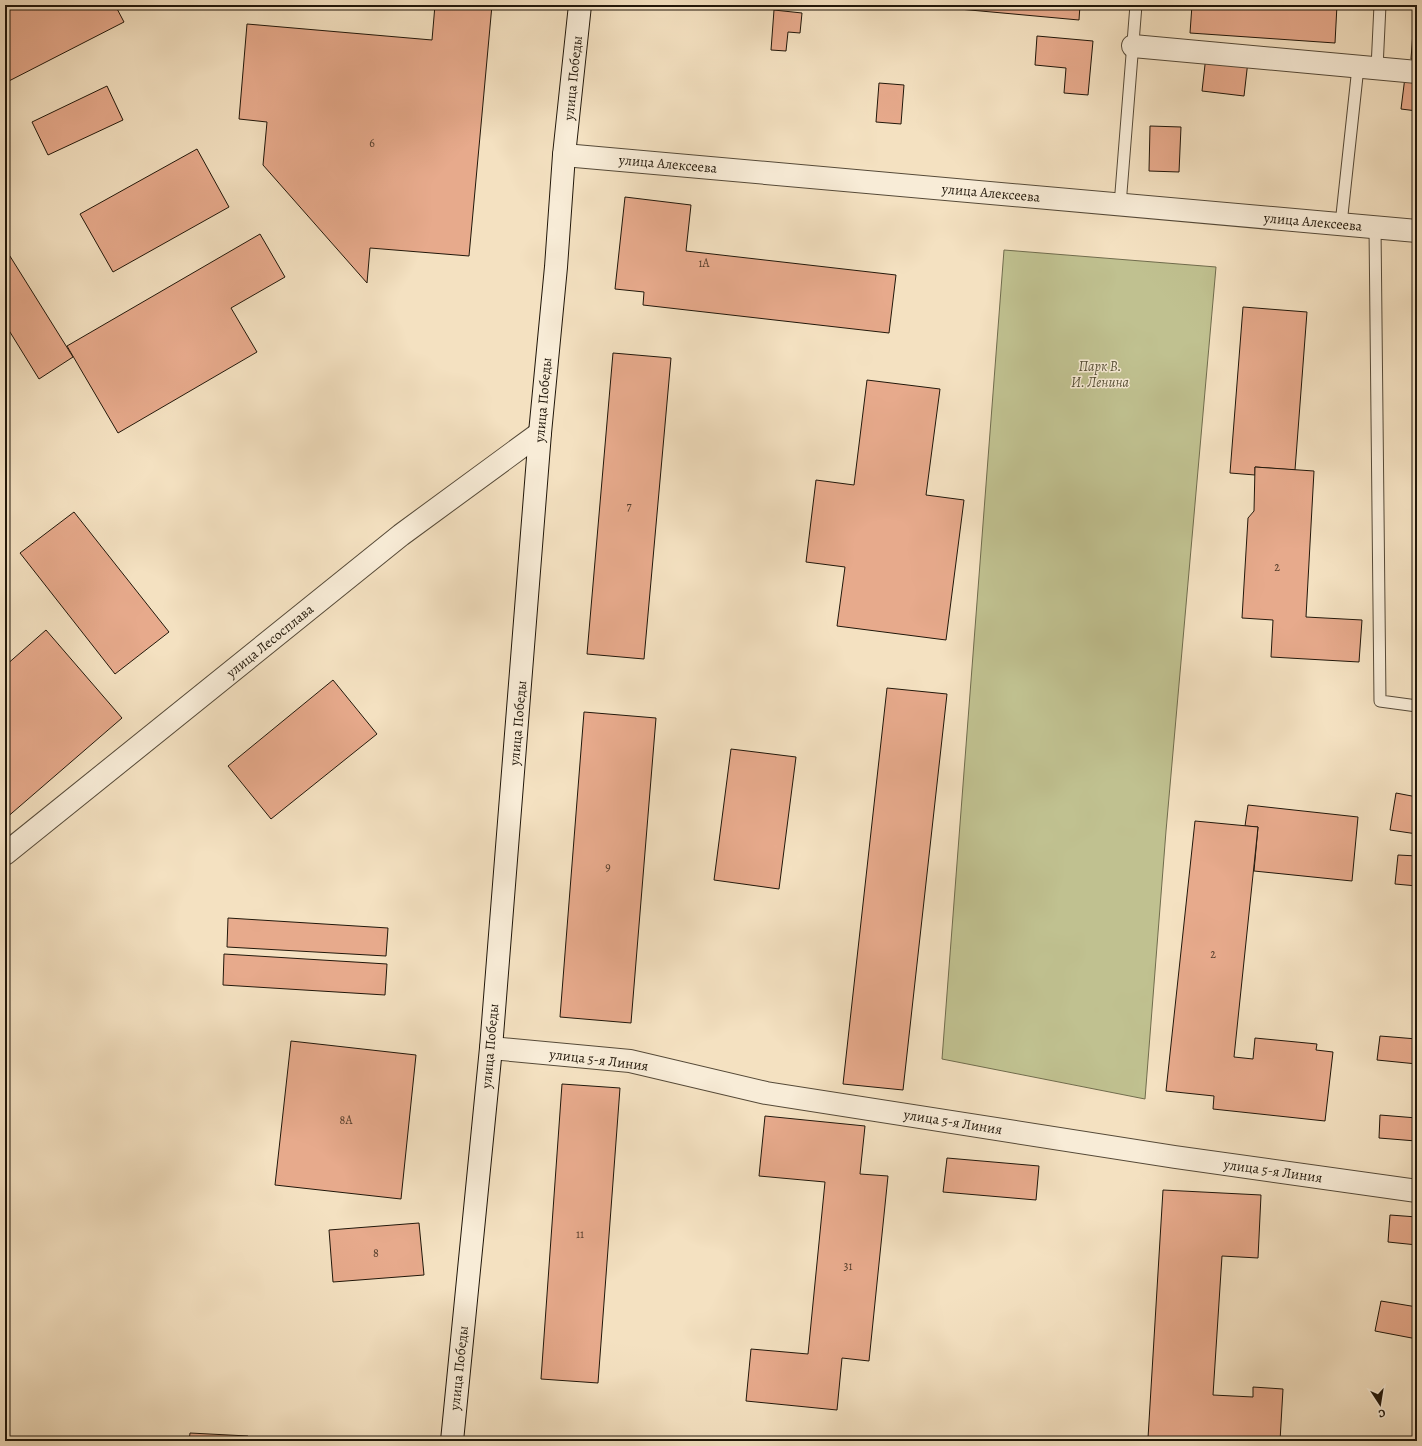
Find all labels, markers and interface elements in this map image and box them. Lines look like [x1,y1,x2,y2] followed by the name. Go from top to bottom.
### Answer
[559,35,587,122] street label: улица Победы
[369,135,375,151] house number: 6
[617,150,719,178] street label: улица Алексеева
[940,179,1042,207] street label: улица Алексеева
[1262,208,1364,236] street label: улица Алексеева
[698,255,711,271] house number: 1А
[530,357,556,444] street label: улица Победы
[1071,357,1130,392] park label: Парк В. И. Ленина
[626,498,632,514] house number: 7
[1274,559,1280,575] house number: 2
[222,600,318,683] street label: улица Лесосплава
[505,680,531,767] street label: улица Победы
[605,859,611,875] house number: 9
[1210,946,1216,962] house number: 2
[477,1003,503,1090] street label: улица Победы
[548,1044,650,1076] street label: улица 5-я Линия
[901,1105,1004,1139] street label: улица 5-я Линия
[340,1112,353,1128] house number: 8А
[1221,1155,1324,1187] street label: улица 5-я Линия
[576,1226,584,1242] house number: 11
[373,1245,379,1261] house number: 8
[843,1258,853,1274] house number: 31
[445,1325,473,1412] street label: улица Победы
[1360,1384,1400,1424] north arrow
[1377,1405,1387,1421] text: С

